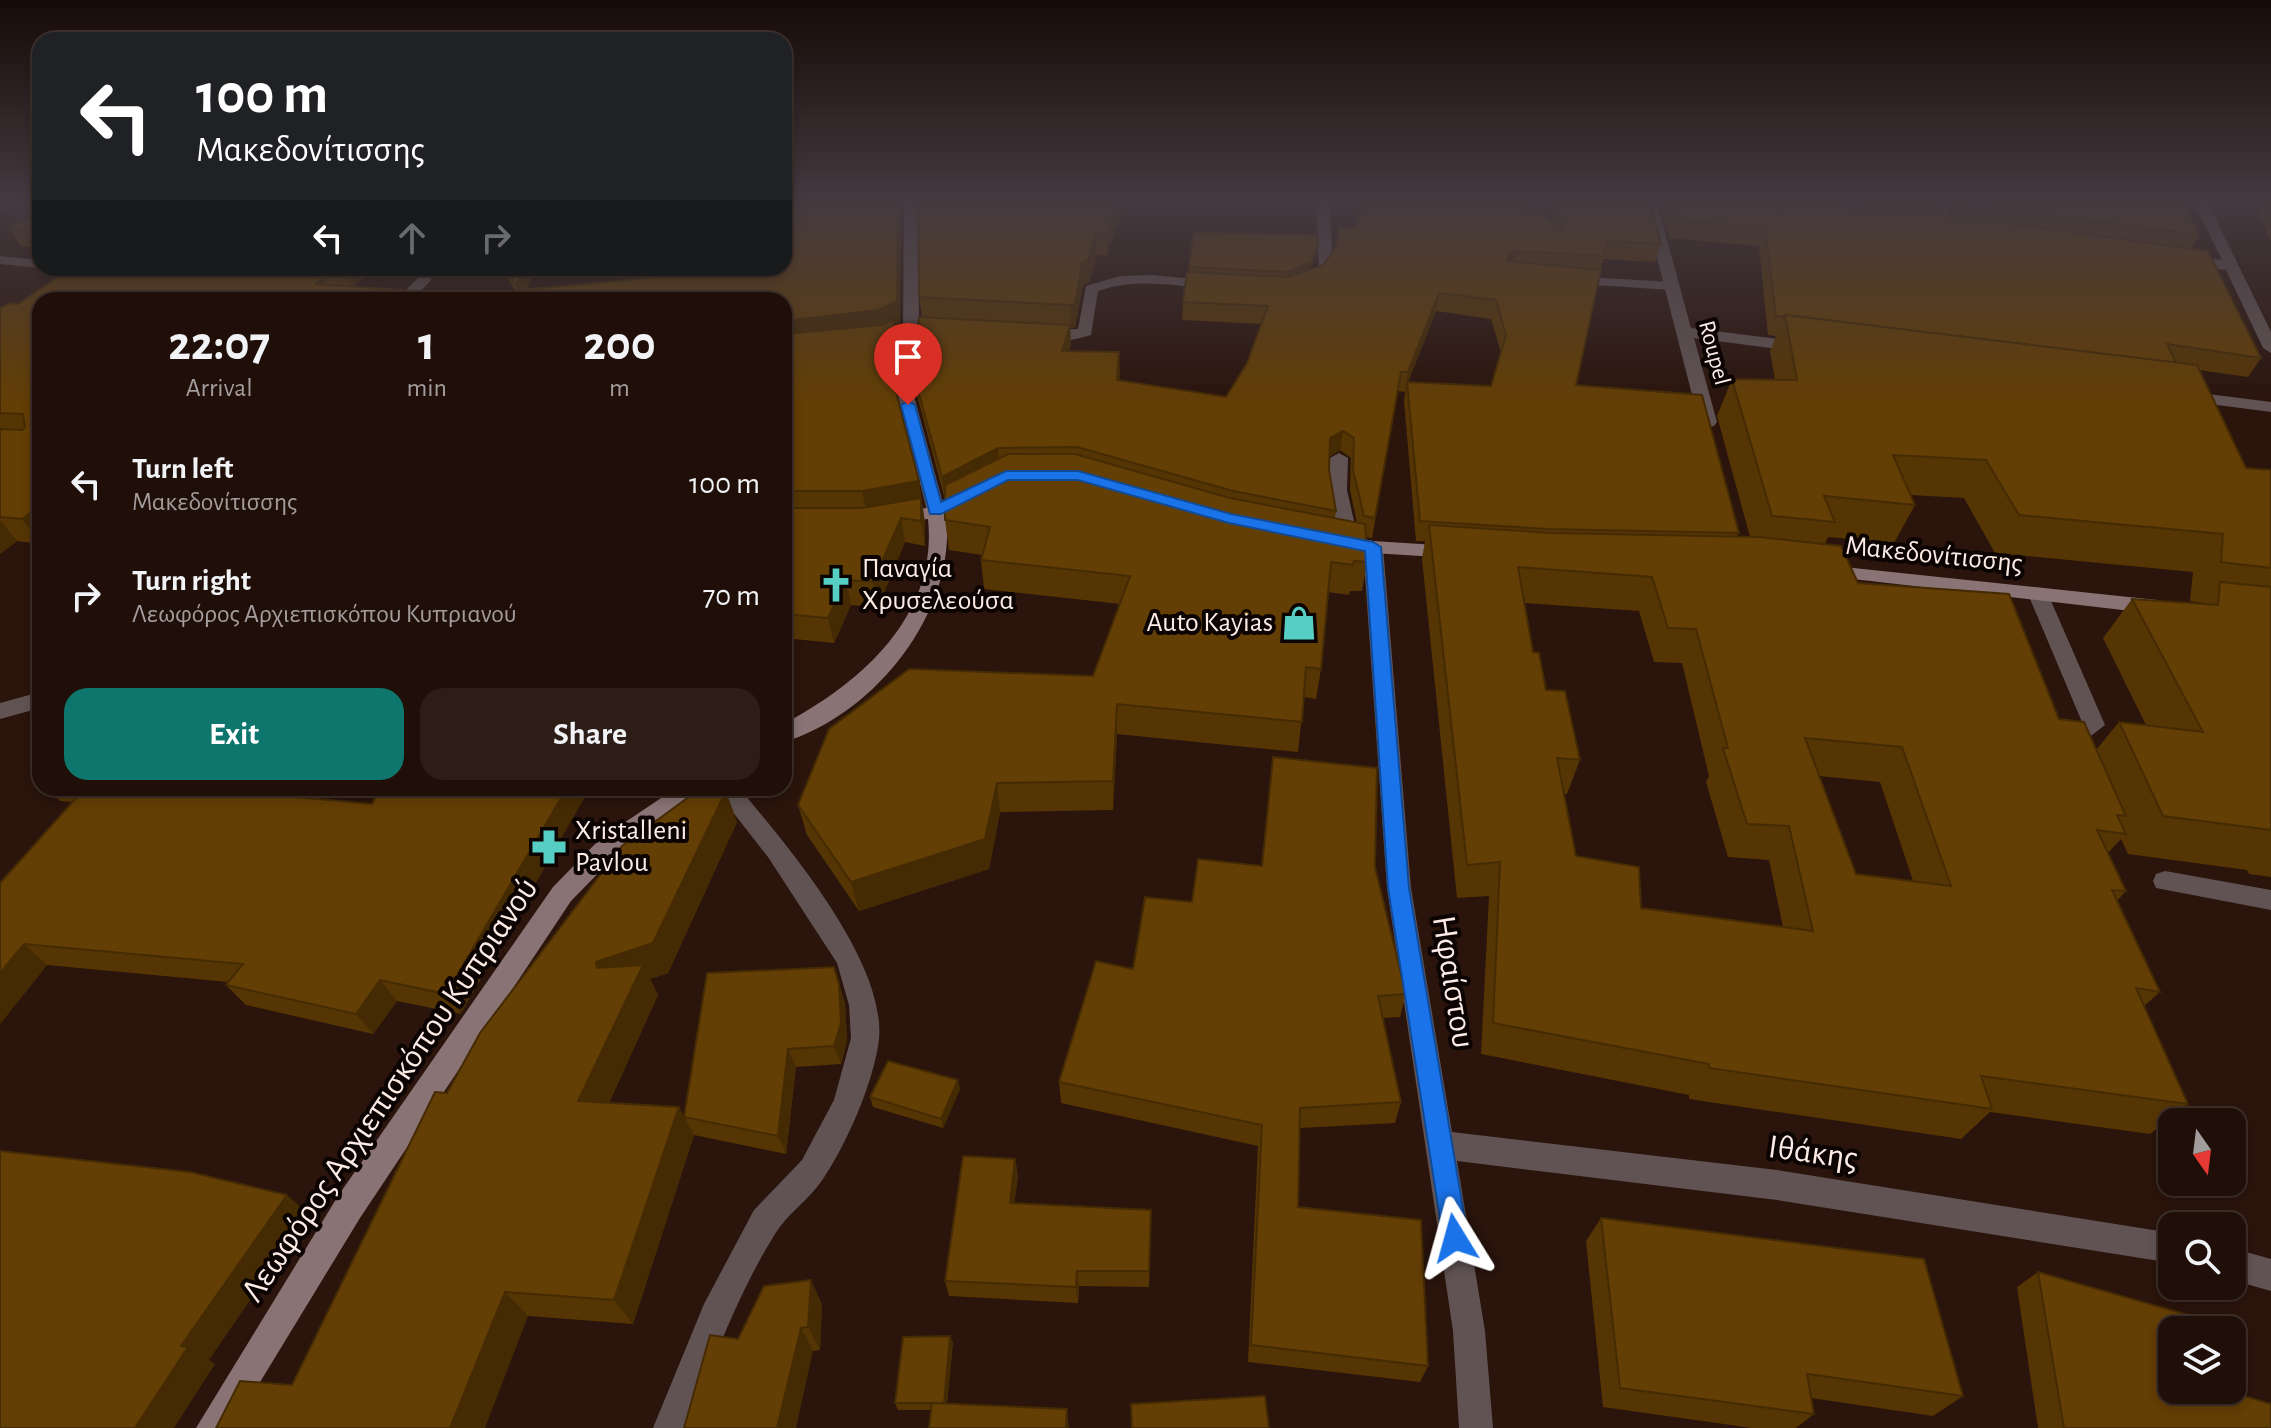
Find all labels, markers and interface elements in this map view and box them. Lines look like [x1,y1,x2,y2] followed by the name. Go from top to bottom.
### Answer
[64,64,168,168] icon: left
[196,67,328,123] text: 100 m
[196,132,425,168] text: Μακεδονίτισσης
[306,216,350,260] icon: left
[390,216,434,260] icon: ahead
[474,216,518,260] icon: right
[1694,318,1734,388] street label: Roupel
[168,321,270,369] text: 22:07
[418,321,435,369] text: 1
[583,321,656,369] text: 200
[874,323,942,405] pin
[886,335,930,379] icon: arrive
[186,375,253,401] text: Arrival
[406,375,447,401] text: min
[609,375,630,401] text: m
[132,454,233,484] text: Turn left
[64,462,108,506] icon: left
[689,469,760,499] text: 100 m
[132,489,297,515] text: Μακεδονίτισσης
[1844,532,2024,578] street label: Μακεδονίτισσης
[862,555,1014,615] place label: Παναγία Χρυσελεούσα
[132,566,251,596] text: Turn right
[817,566,855,604] church icon: Παναγία Χρυσελεούσα
[64,574,108,618] icon: right
[703,581,760,611] text: 70 m
[132,601,517,627] text: Λεωφόρος Αρχιεπισκόπου Κυπριανού
[1280,604,1318,642] shop icon: Auto Kayias
[1147,609,1273,637] place label: Auto Kayias
[64,688,404,780] button: Exit
[420,688,760,780] button: Share
[575,817,687,877] place label: Xristalleni Pavlou
[530,828,568,866] pharmacy icon: Xristalleni Pavlou
[235,872,545,1308] street label: Λεωφόρος Αρχιεπισκόπου Κυπριανού
[1426,913,1480,1051] street label: Ηφαίστου
[2158,1108,2246,1196] north arrow
[2158,1108,2246,1404] map controls
[1766,1130,1860,1176] street label: Ιθάκης
[1413,1196,1497,1280] position arrow
[2158,1212,2246,1300] button: search
[2158,1316,2246,1404] button: layers

